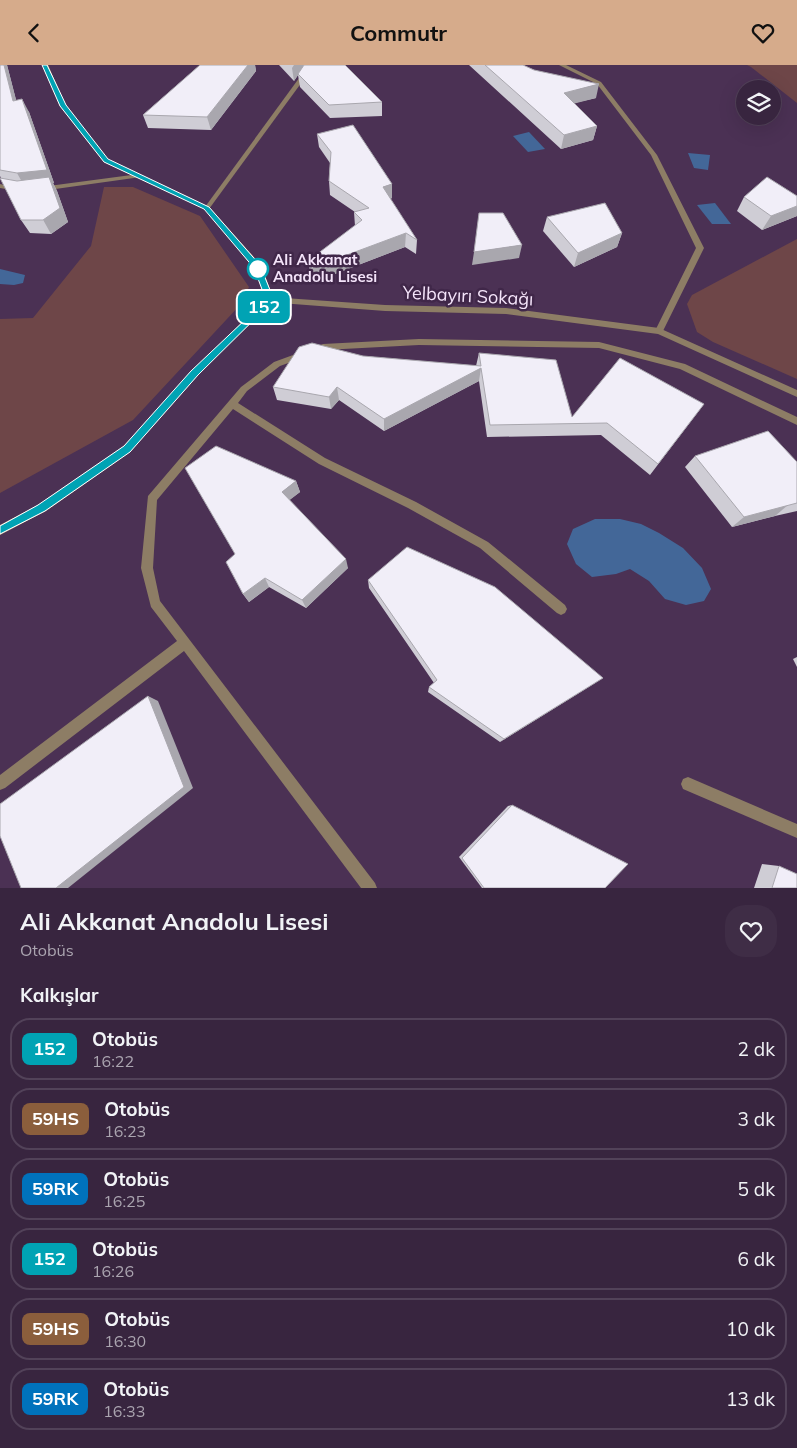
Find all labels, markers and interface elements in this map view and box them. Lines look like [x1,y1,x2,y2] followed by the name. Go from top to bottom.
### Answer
[20,19,48,47] icon: back
[350,19,447,47] text: Commutr
[749,19,777,47] icon: heart
[736,80,781,125] map controls
[736,80,781,125] button: layers
[273,250,377,286] place label: Ali Akkanat Anadolu Lisesi
[247,258,269,280] marker: Ali Akkanat Anadolu Lisesi
[401,281,534,310] street label: Yelbayırı Sokağı
[235,291,293,323] line badge: 152
[248,295,280,318] text: 152
[725,905,777,957] button: heart
[20,906,329,936] text: Ali Akkanat Anadolu Lisesi
[20,940,74,960] text: Otobüs
[20,983,99,1007] text: Kalkışlar
[92,1027,158,1051] text: Otobüs
[33,1037,66,1060] text: 152
[737,1037,775,1061] text: 2 dk
[92,1051,134,1071] text: 16:22
[104,1097,170,1121] text: Otobüs
[32,1107,79,1130] text: 59HS
[737,1107,775,1131] text: 3 dk
[104,1121,146,1141] text: 16:23
[103,1167,169,1191] text: Otobüs
[32,1177,78,1200] text: 59RK
[737,1177,775,1201] text: 5 dk
[103,1191,145,1211] text: 16:25
[92,1237,158,1261] text: Otobüs
[33,1247,66,1270] text: 152
[737,1247,775,1271] text: 6 dk
[92,1261,134,1281] text: 16:26
[104,1307,170,1331] text: Otobüs
[32,1317,79,1340] text: 59HS
[726,1317,775,1341] text: 10 dk
[104,1331,146,1351] text: 16:30
[103,1377,169,1401] text: Otobüs
[32,1387,78,1410] text: 59RK
[726,1387,775,1411] text: 13 dk
[103,1401,145,1421] text: 16:33

